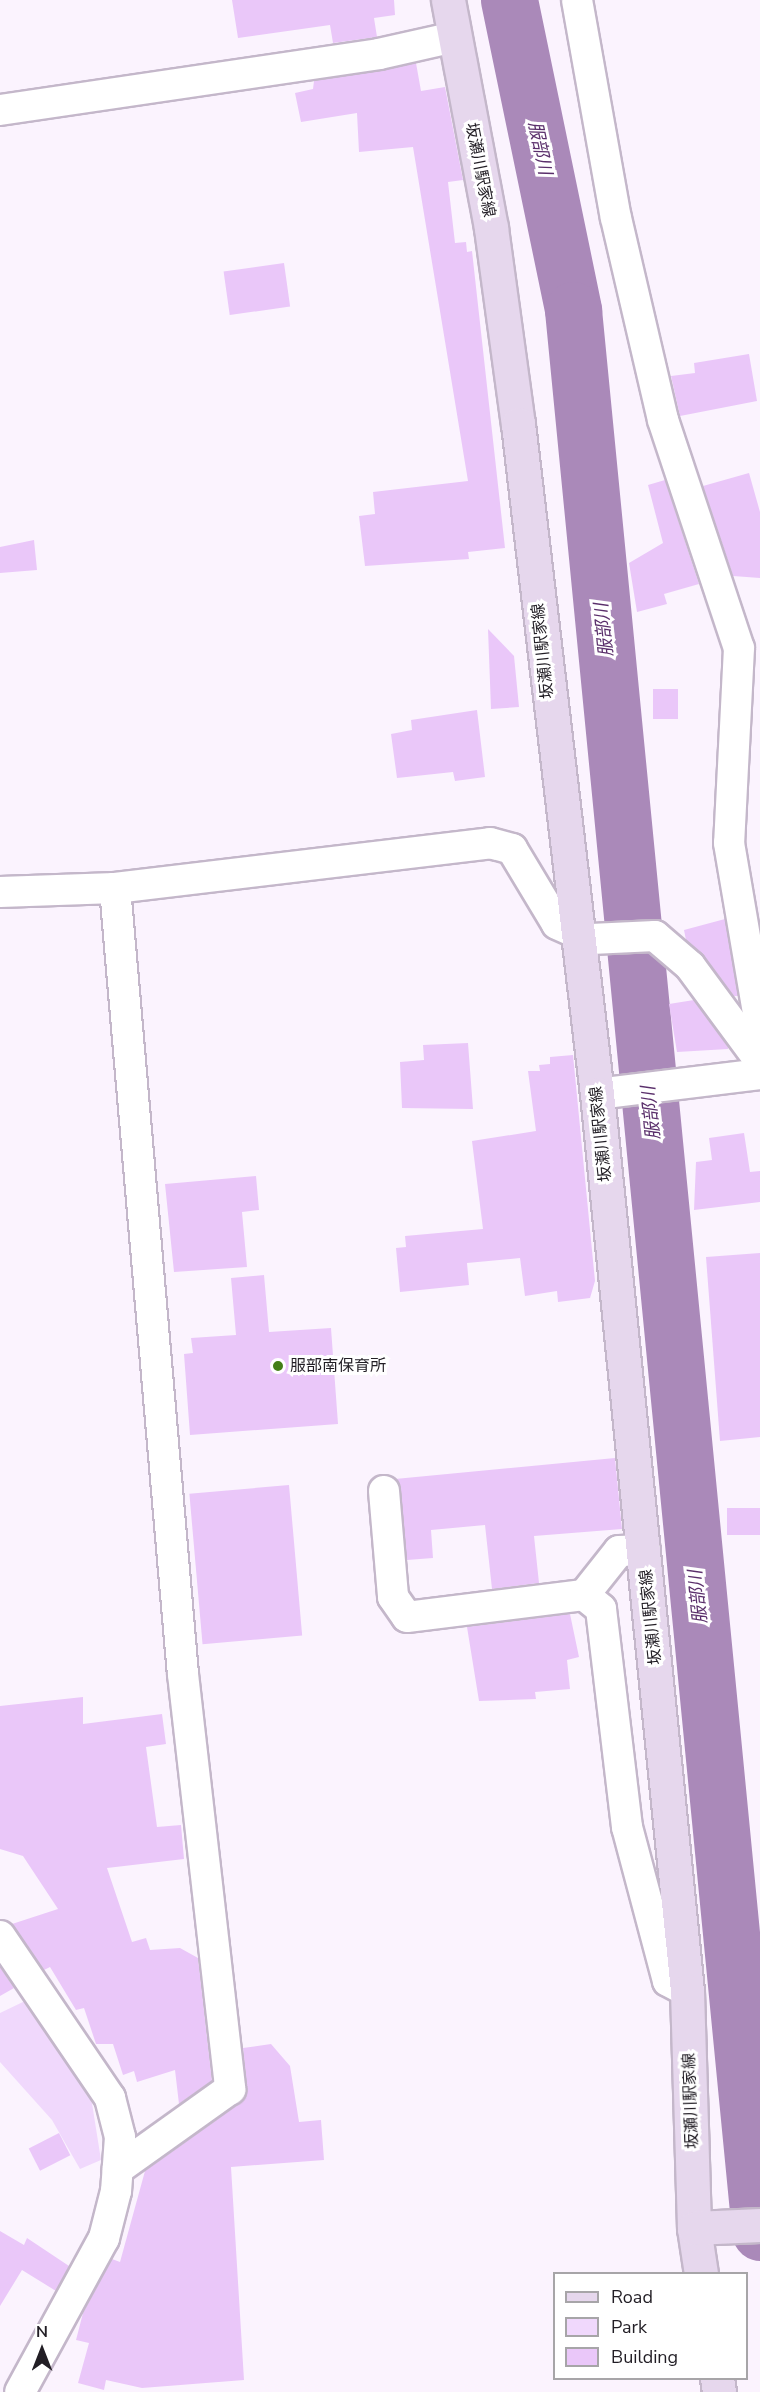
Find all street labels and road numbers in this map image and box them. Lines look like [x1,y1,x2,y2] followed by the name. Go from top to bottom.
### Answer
[461,121,499,219] street label: 坂瀬川駅家線
[528,602,558,700] street label: 坂瀬川駅家線
[586,1085,616,1183] street label: 坂瀬川駅家線
[636,1568,666,1666] street label: 坂瀬川駅家線
[680,2053,702,2149] street label: 坂瀬川駅家線

